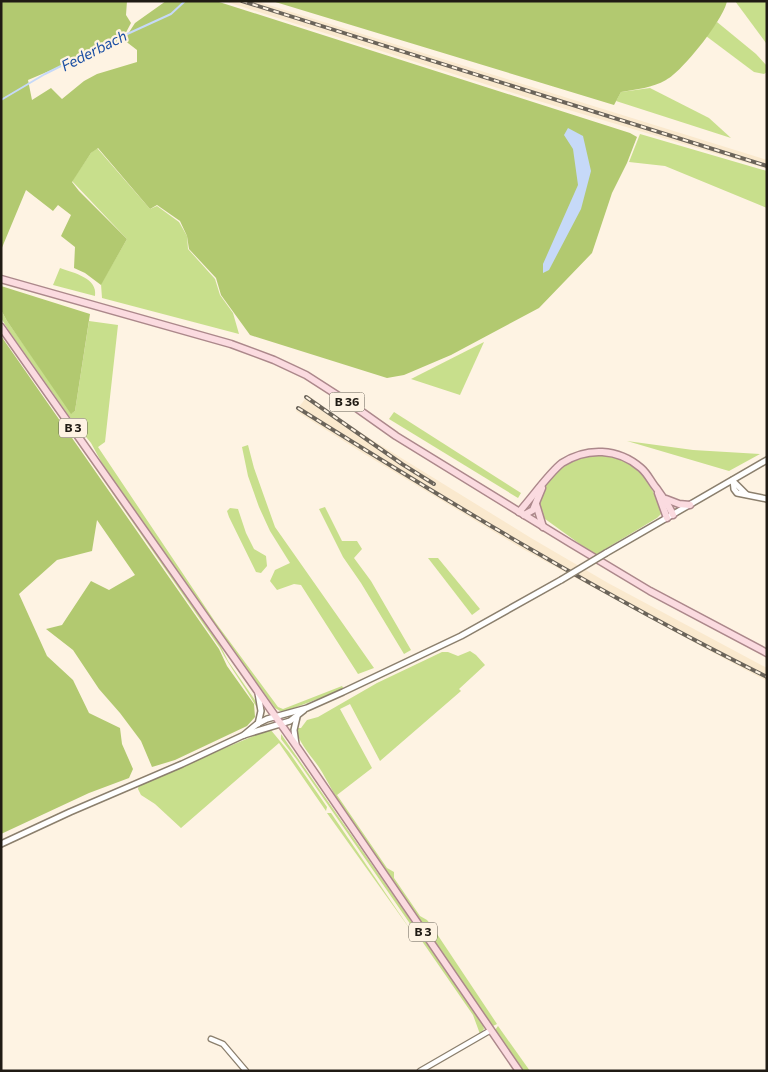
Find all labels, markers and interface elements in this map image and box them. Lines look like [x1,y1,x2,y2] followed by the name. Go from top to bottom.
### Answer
[58,26,129,74] water label: Federbach
[330,392,364,412] road number: B 36
[59,418,87,438] road number: B 3
[409,922,437,942] road number: B 3

